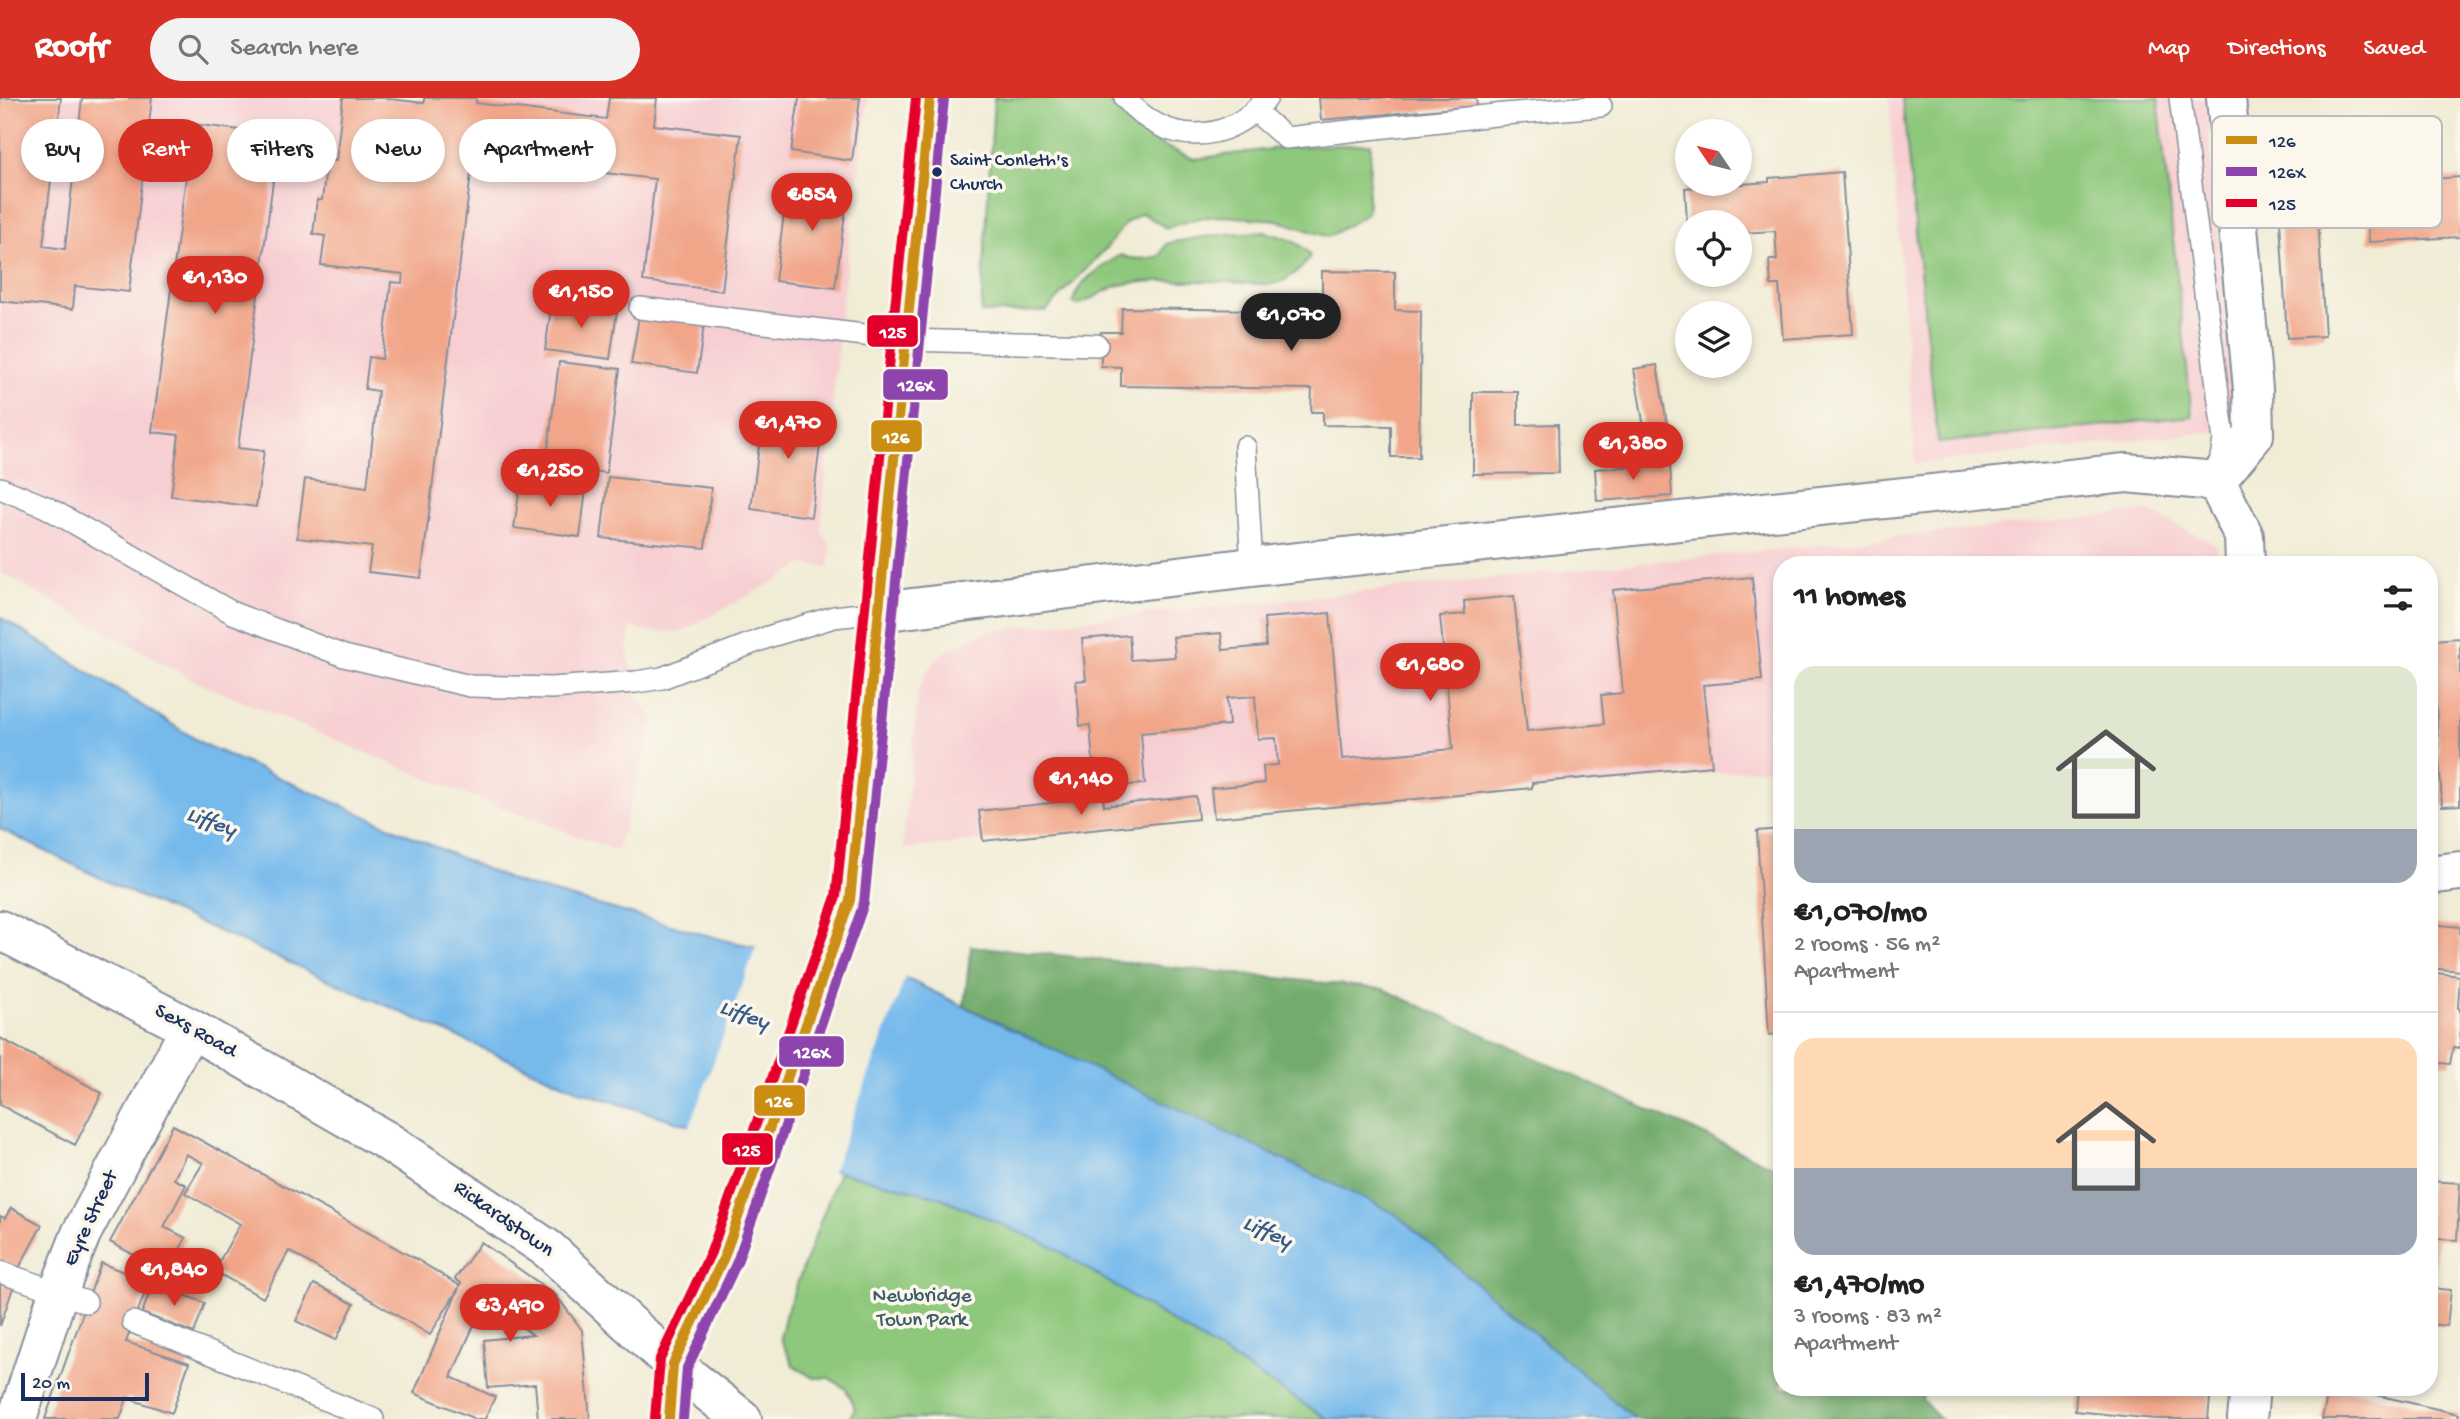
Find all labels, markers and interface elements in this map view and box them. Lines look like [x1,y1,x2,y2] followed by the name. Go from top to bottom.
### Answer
[150,18,640,81] search box
[35,30,108,68] text: Roofr
[174,30,212,68] icon: search
[230,34,358,65] text: Search here
[2148,35,2190,64] text: Map
[2228,35,2326,64] text: Directions
[2364,35,2425,64] text: Saved
[2212,116,2442,228] legend
[21,119,104,182] chip: Buy
[118,119,213,182] chip: Rent
[227,119,337,182] chip: Filters
[351,119,445,182] chip: New
[459,119,616,182] chip: Apartment
[1675,119,1752,196] north arrow
[1675,119,1752,378] map controls
[2268,132,2296,155] text: 126
[950,150,1069,197] place label: Saint Conleth's Church
[2268,163,2307,186] text: 126X
[930,165,944,179] marker: Saint Conleth's Church
[771,174,853,233] pin: €854
[787,182,837,209] text: €854
[2268,195,2296,218] text: 125
[1675,210,1752,287] button: locate
[158,256,272,316] pin: €1,130
[183,265,247,292] text: €1,130
[524,271,638,330] pin: €1,150
[549,279,613,306] text: €1,150
[1234,294,1348,353] pin: €1,070
[1675,301,1752,378] button: layers
[1257,302,1325,329] text: €1,070
[866,314,919,348] line badge: 125
[879,323,906,346] text: 125
[882,368,949,401] line badge: 126X
[897,376,936,399] text: 126X
[731,402,845,461] pin: €1,470
[755,410,821,437] text: €1,470
[870,419,923,453] line badge: 126
[1576,422,1690,482] pin: €1,380
[882,428,910,451] text: 126
[1599,431,1667,458] text: €1,380
[493,450,607,509] pin: €1,250
[517,458,583,485] text: €1,250
[2379,579,2417,617] icon: filters
[1794,581,1905,616] text: 11 homes
[1373,644,1487,703] pin: €1,680
[1396,652,1464,679] text: €1,680
[2043,711,2169,837] icon: home
[1024,758,1138,817] pin: €1,140
[1049,766,1113,793] text: €1,140
[183,802,241,845] water label: Liffey
[1794,897,1927,932] text: €1,070/mo
[1794,932,1940,959] text: 2 rooms · 56 m²
[1794,959,1898,986] text: Apartment
[716,995,774,1038] water label: Liffey
[149,999,242,1066] street label: Sexs Road
[778,1035,845,1068] line badge: 126X
[793,1043,832,1066] text: 126X
[2043,1083,2169,1209] icon: home
[753,1084,806,1117] line badge: 126
[765,1092,793,1115] text: 126
[721,1132,774,1166] line badge: 125
[733,1141,760,1164] text: 125
[59,1165,126,1271] street label: Eyre Street
[448,1176,558,1264] street label: Rickardstown
[1238,1210,1297,1256] water label: Liffey
[117,1248,231,1308] pin: €1,840
[141,1257,207,1284] text: €1,840
[1794,1269,1924,1304] text: €1,470/mo
[453,1284,567,1344] pin: €3,490
[873,1285,973,1334] park label: Newbridge Town Park
[476,1293,544,1320] text: €3,490
[1794,1304,1942,1331] text: 3 rooms · 83 m²
[1794,1331,1898,1358] text: Apartment
[21,1370,149,1402] scale bar
[32,1373,70,1396] text: 20 m

